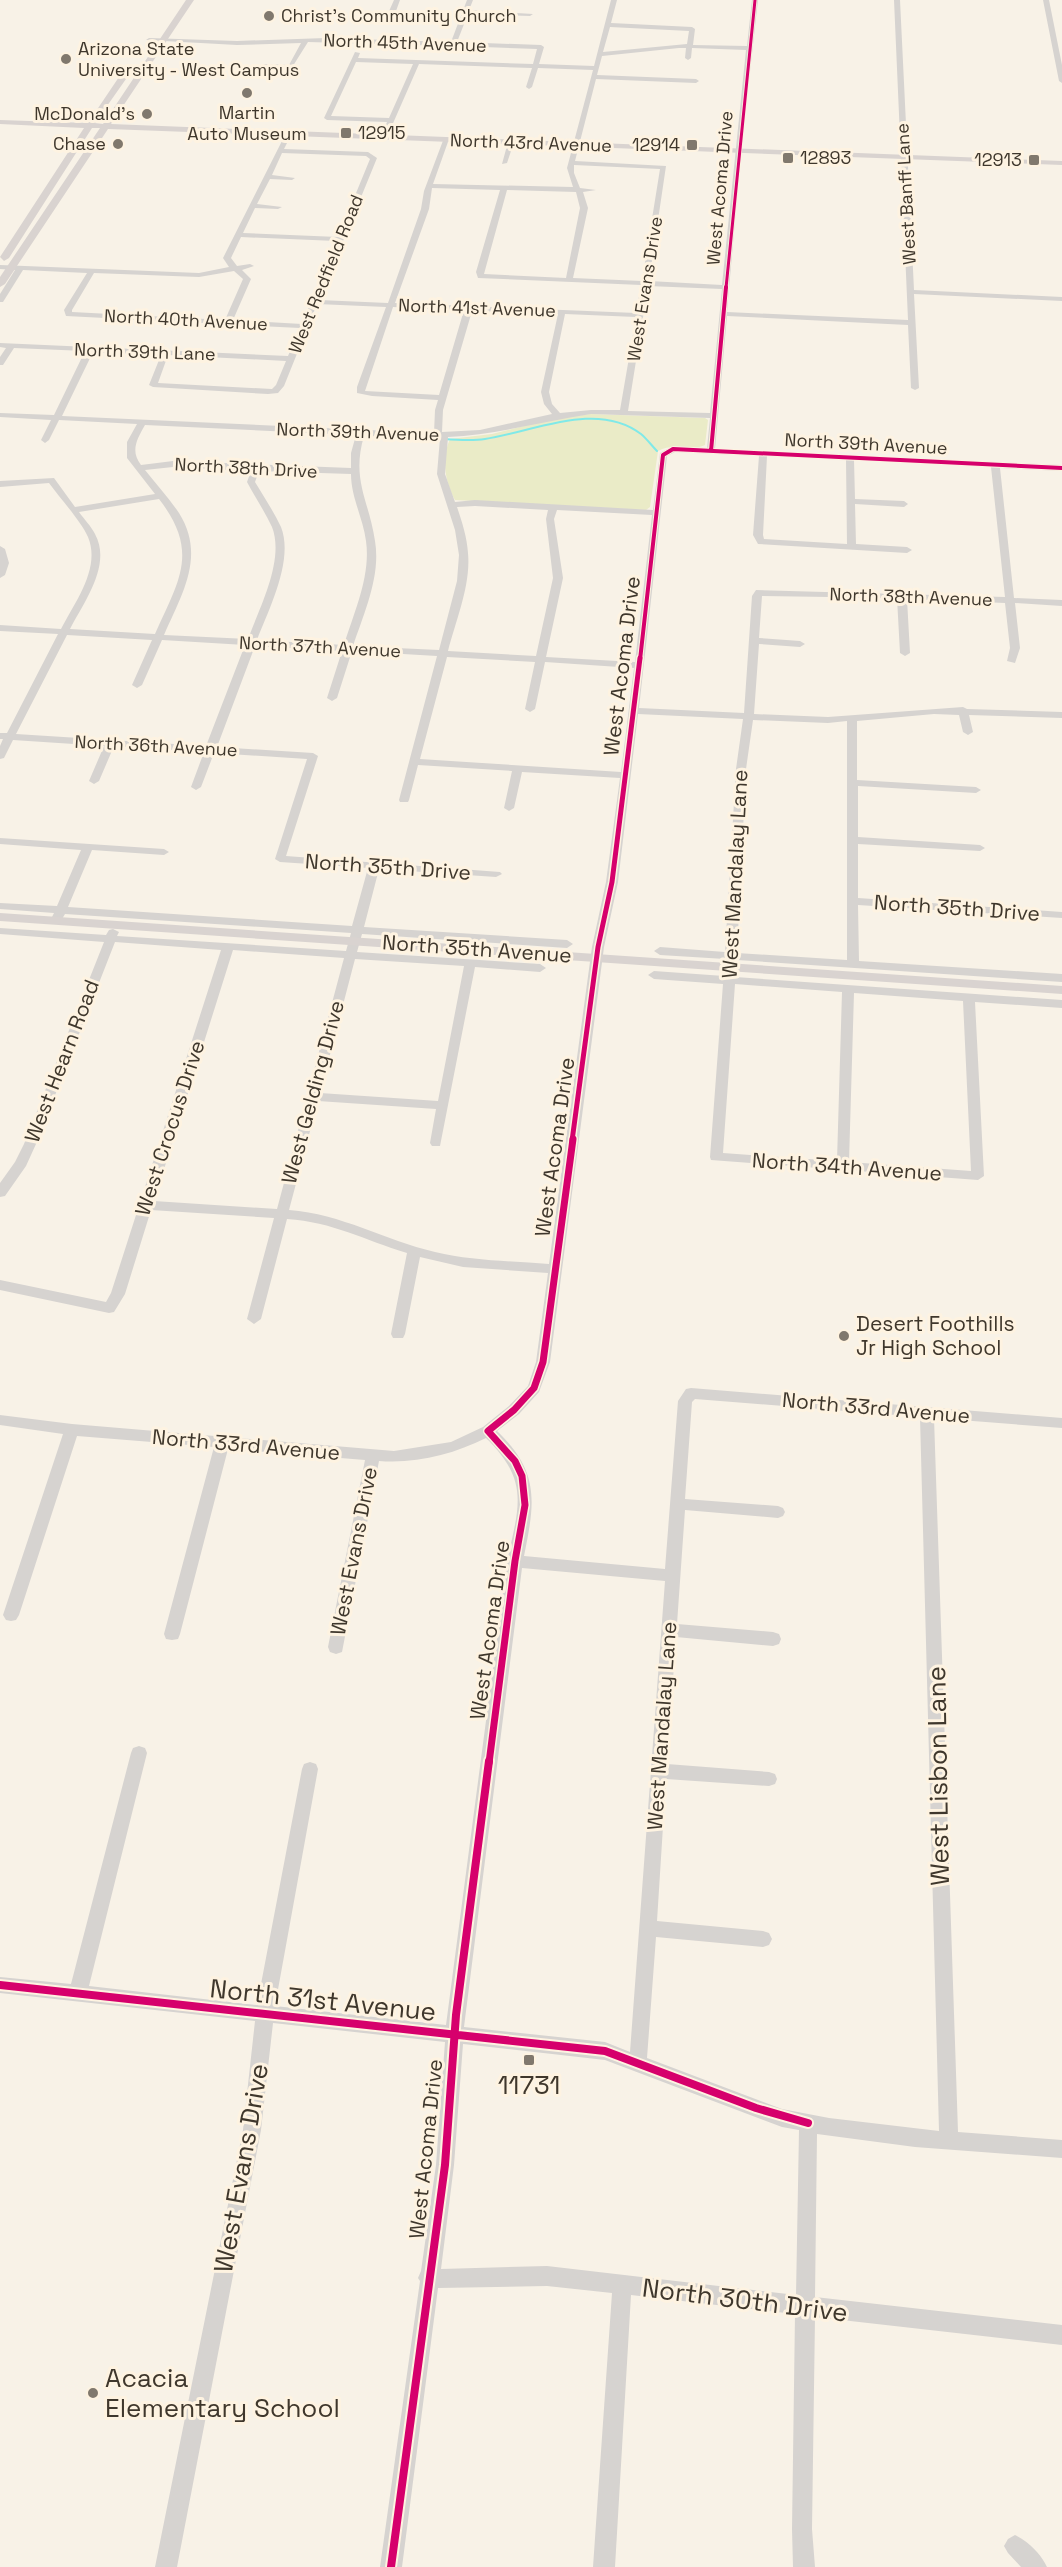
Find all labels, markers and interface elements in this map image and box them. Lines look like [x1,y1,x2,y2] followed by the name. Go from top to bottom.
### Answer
[281,4,517,27] place label: Christ's Community Church
[262,9,276,23] marker: Christ's Community Church
[323,28,487,57] street label: North 45th Avenue
[78,37,299,81] place label: Arizona State University - West Campus
[59,52,73,66] marker: Arizona State University - West Campus
[240,86,254,100] marker: Martin Auto Museum
[187,101,307,145] place label: Martin Auto Museum
[34,102,135,125] place label: McDonald's
[140,107,154,121] marker: McDonald's
[701,110,738,266] street label: West Acoma Drive
[358,121,406,144] place label: 12915
[890,123,921,265] street label: West Banff Lane
[339,126,353,140] marker: 12915
[450,128,612,157] street label: North 43rd Avenue
[53,132,106,155] place label: Chase
[632,133,680,156] place label: 12914
[111,137,125,151] marker: Chase
[685,138,699,152] marker: 12914
[800,146,851,169] place label: 12893
[974,148,1022,171] place label: 12913
[781,151,795,165] marker: 12893
[1027,153,1041,167] marker: 12913
[283,191,368,357] street label: West Redfield Road
[622,215,667,363] street label: West Evans Drive
[398,293,556,322] street label: North 41st Avenue
[104,304,268,335] street label: North 40th Avenue
[74,338,216,365] street label: North 39th Lane
[276,417,440,446] street label: North 39th Avenue
[784,428,948,459] street label: North 39th Avenue
[174,452,318,483] street label: North 38th Drive
[597,575,646,757] street label: West Acoma Drive
[829,582,993,611] street label: North 38th Avenue
[238,631,402,662] street label: North 37th Avenue
[74,730,238,761] street label: North 36th Avenue
[716,769,753,979] street label: West Mandalay Lane
[304,847,472,886] street label: North 35th Drive
[873,888,1041,927] street label: North 35th Drive
[381,928,573,969] street label: North 35th Avenue
[18,975,105,1146] street label: West Hearn Road
[275,997,350,1186] street label: West Gelding Drive
[128,1037,211,1219] street label: West Crocus Drive
[529,1056,580,1238] street label: West Acoma Drive
[751,1146,943,1187] street label: North 34th Avenue
[856,1310,1015,1361] place label: Desert Foothills Jr High School
[837,1329,851,1343] marker: Desert Foothills Jr High School
[781,1386,971,1429] street label: North 33rd Avenue
[151,1423,341,1466] street label: North 33rd Avenue
[324,1464,383,1637] street label: West Evans Drive
[464,1539,515,1721] street label: West Acoma Drive
[641,1621,682,1831] street label: West Mandalay Lane
[919,1666,957,1886] street label: West Lisbon Lane
[208,1971,438,2029] street label: North 31st Avenue
[522,2053,536,2067] marker: 11731
[403,2058,448,2240] street label: West Acoma Drive
[206,2061,276,2275] street label: West Evans Drive
[498,2068,560,2102] place label: 11731
[640,2271,850,2329] street label: North 30th Drive
[105,2361,340,2425] place label: Acacia Elementary School
[86,2386,100,2400] marker: Acacia Elementary School

